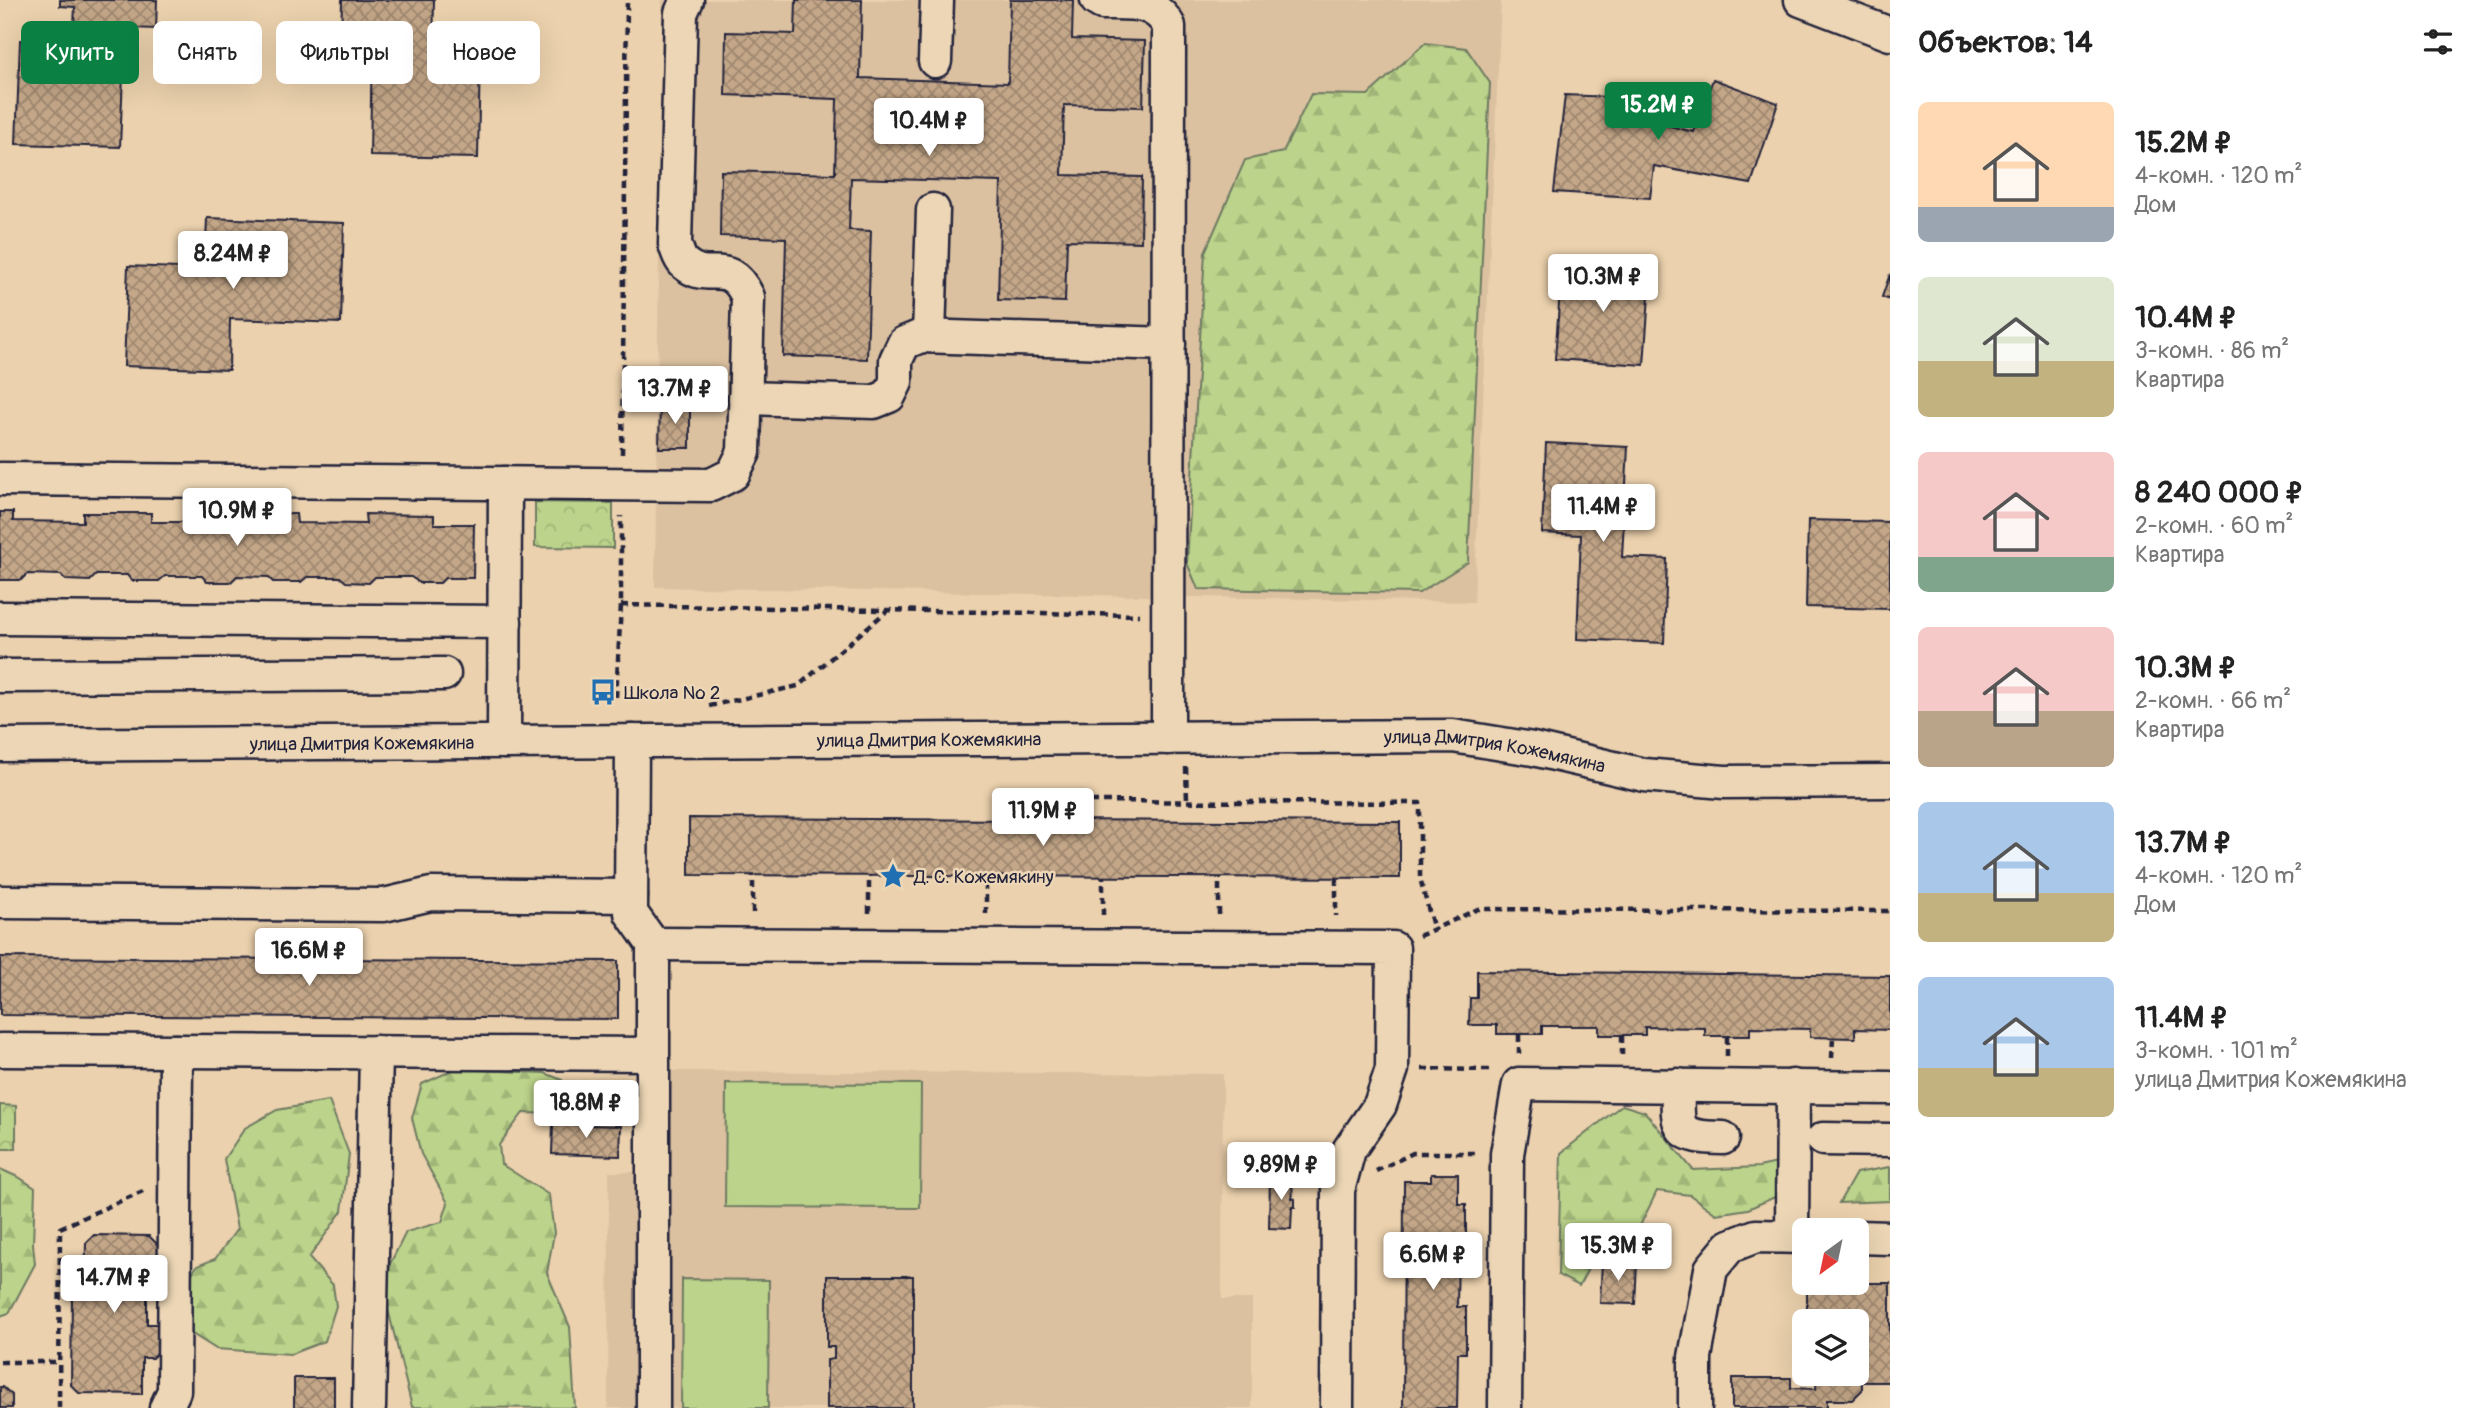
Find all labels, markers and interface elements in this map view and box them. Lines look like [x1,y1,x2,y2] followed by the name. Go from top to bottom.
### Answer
[21,21,139,84] chip: Купить
[153,21,262,84] chip: Снять
[276,21,413,84] chip: Фильтры
[427,21,540,84] chip: Новое
[2419,23,2457,61] icon: filters
[1918,24,2093,61] text: Объектов: 14
[1593,82,1723,142] pin: 15.2M ₽
[1621,90,1695,119] text: 15.2M ₽
[864,99,994,158] pin: 10.4M ₽
[890,106,968,135] text: 10.4M ₽
[2135,124,2232,161] text: 15.2M ₽
[1974,130,2058,214] icon: home
[2135,161,2302,190] text: 4-комн. · 120 m²
[2135,190,2176,219] text: Дом
[168,232,298,291] pin: 8.24M ₽
[194,239,272,268] text: 8.24M ₽
[1538,254,1668,314] pin: 10.3M ₽
[1564,262,1642,291] text: 10.3M ₽
[2135,299,2237,336] text: 10.4M ₽
[1974,305,2058,389] icon: home
[2135,336,2289,365] text: 3-комн. · 86 m²
[2135,365,2224,394] text: Квартира
[610,366,740,426] pin: 13.7M ₽
[638,374,712,403] text: 13.7M ₽
[2135,474,2304,511] text: 8 240 000 ₽
[1974,480,2058,564] icon: home
[1538,484,1668,544] pin: 11.4M ₽
[172,489,302,548] pin: 10.9M ₽
[1567,492,1639,521] text: 11.4M ₽
[199,496,275,525] text: 10.9M ₽
[2135,511,2293,540] text: 2-комн. · 60 m²
[2135,540,2224,569] text: Квартира
[2135,649,2237,686] text: 10.3M ₽
[1974,655,2058,739] icon: home
[588,677,618,707] bus stop icon: Школа № 2
[624,681,720,705] place label: Школа № 2
[2135,686,2291,715] text: 2-комн. · 66 m²
[2135,715,2224,744] text: Квартира
[1383,725,1608,779] street label: улица Дмитрия Кожемякина
[816,728,1042,753] street label: улица Дмитрия Кожемякина
[249,731,475,756] street label: улица Дмитрия Кожемякина
[978,788,1108,848] pin: 11.9M ₽
[1008,796,1078,825] text: 11.9M ₽
[2135,824,2232,861] text: 13.7M ₽
[1974,830,2058,914] icon: home
[878,861,908,891] place icon: Д. С. Кожемякину
[2135,861,2302,890] text: 4-комн. · 120 m²
[913,865,1054,889] place label: Д. С. Кожемякину
[2135,890,2176,919] text: Дом
[244,928,374,988] pin: 16.6M ₽
[271,936,347,965] text: 16.6M ₽
[2135,999,2229,1036] text: 11.4M ₽
[1974,1005,2058,1089] icon: home
[2135,1036,2298,1065] text: 3-комн. · 101 m²
[2135,1065,2407,1094] text: улица Дмитрия Кожемякина
[521,1080,651,1140] pin: 18.8M ₽
[550,1088,622,1117] text: 18.8M ₽
[1216,1142,1346,1202] pin: 9.89M ₽
[1243,1150,1319,1179] text: 9.89M ₽
[1792,1218,1869,1295] north arrow
[1792,1218,1869,1386] map controls
[1553,1224,1683,1283] pin: 15.3M ₽
[1581,1231,1655,1260] text: 15.3M ₽
[1376,1232,1490,1292] pin: 6.6M ₽
[1399,1240,1467,1269] text: 6.6M ₽
[49,1256,179,1315] pin: 14.7M ₽
[77,1263,151,1292] text: 14.7M ₽
[1792,1309,1869,1386] button: layers

